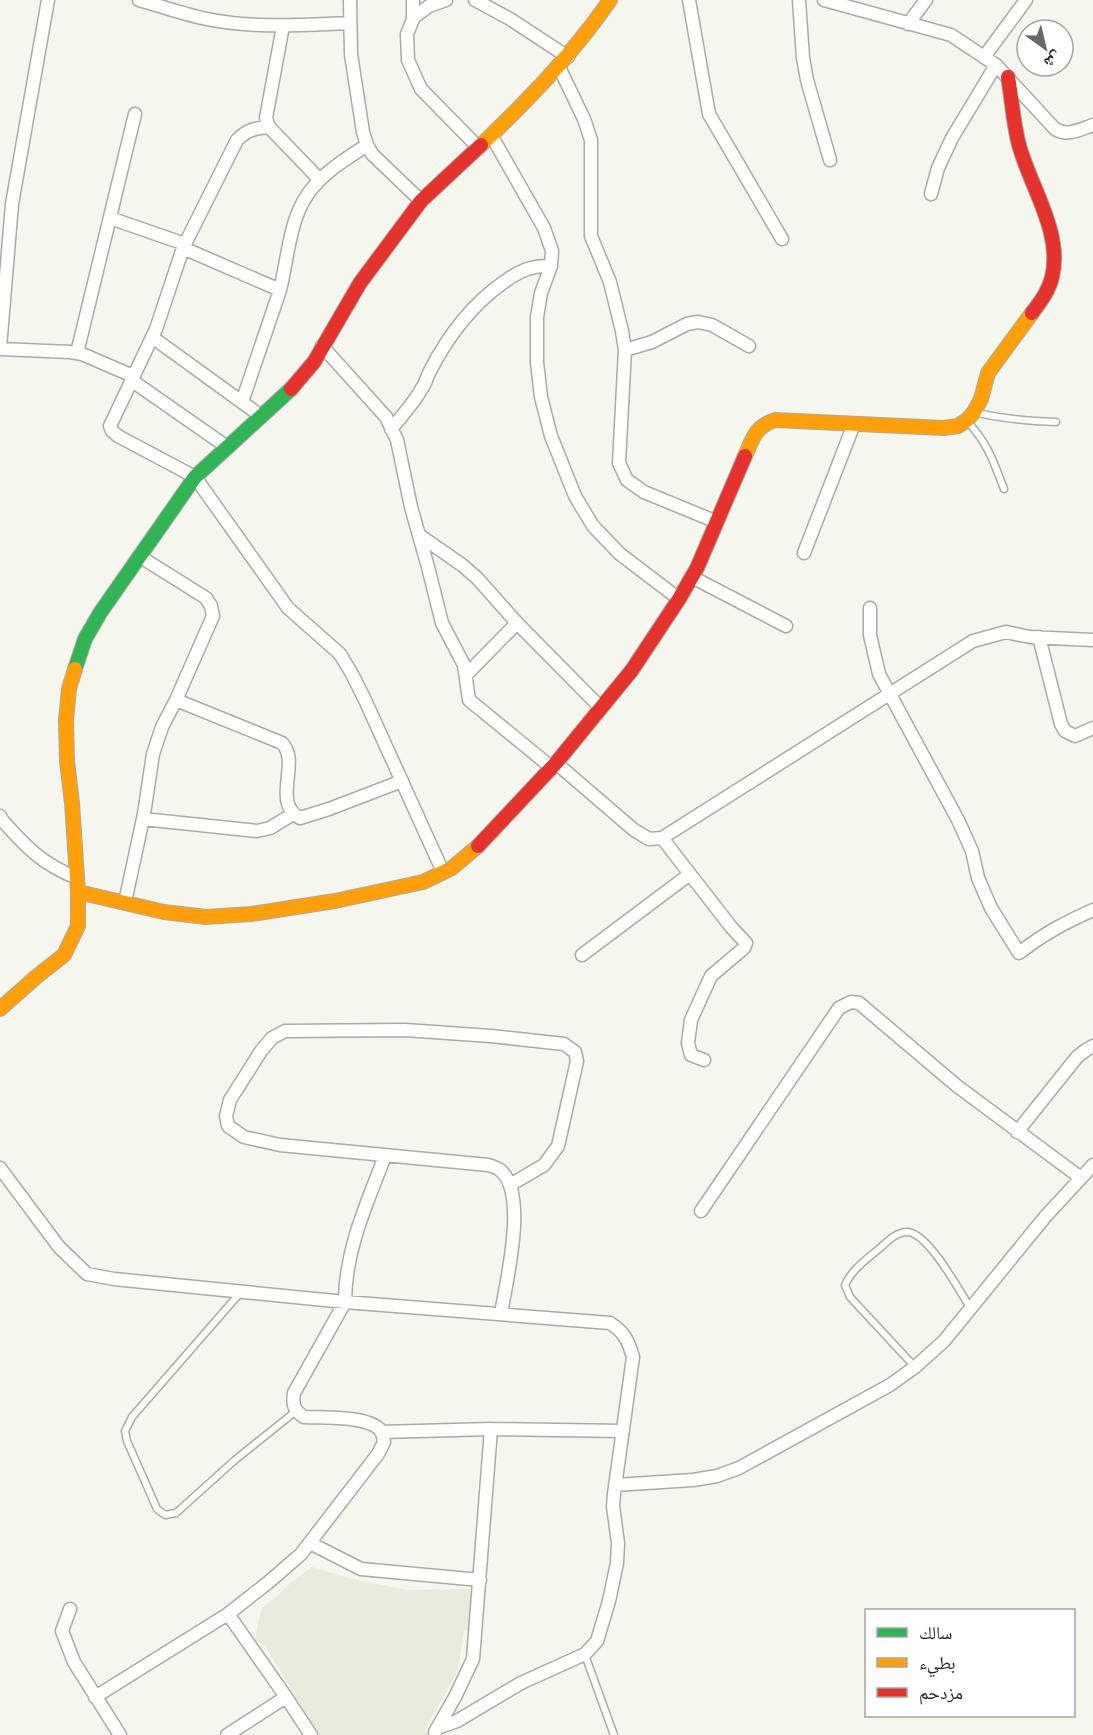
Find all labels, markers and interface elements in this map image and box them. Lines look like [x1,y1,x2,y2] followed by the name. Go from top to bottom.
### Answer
[1015,18,1075,78] north arrow
[1041,47,1065,73] text: ش
[865,1609,1075,1717] legend
[919,1622,952,1643] text: سالك
[919,1652,956,1678] text: بطيء
[919,1682,963,1705] text: مزدحم

